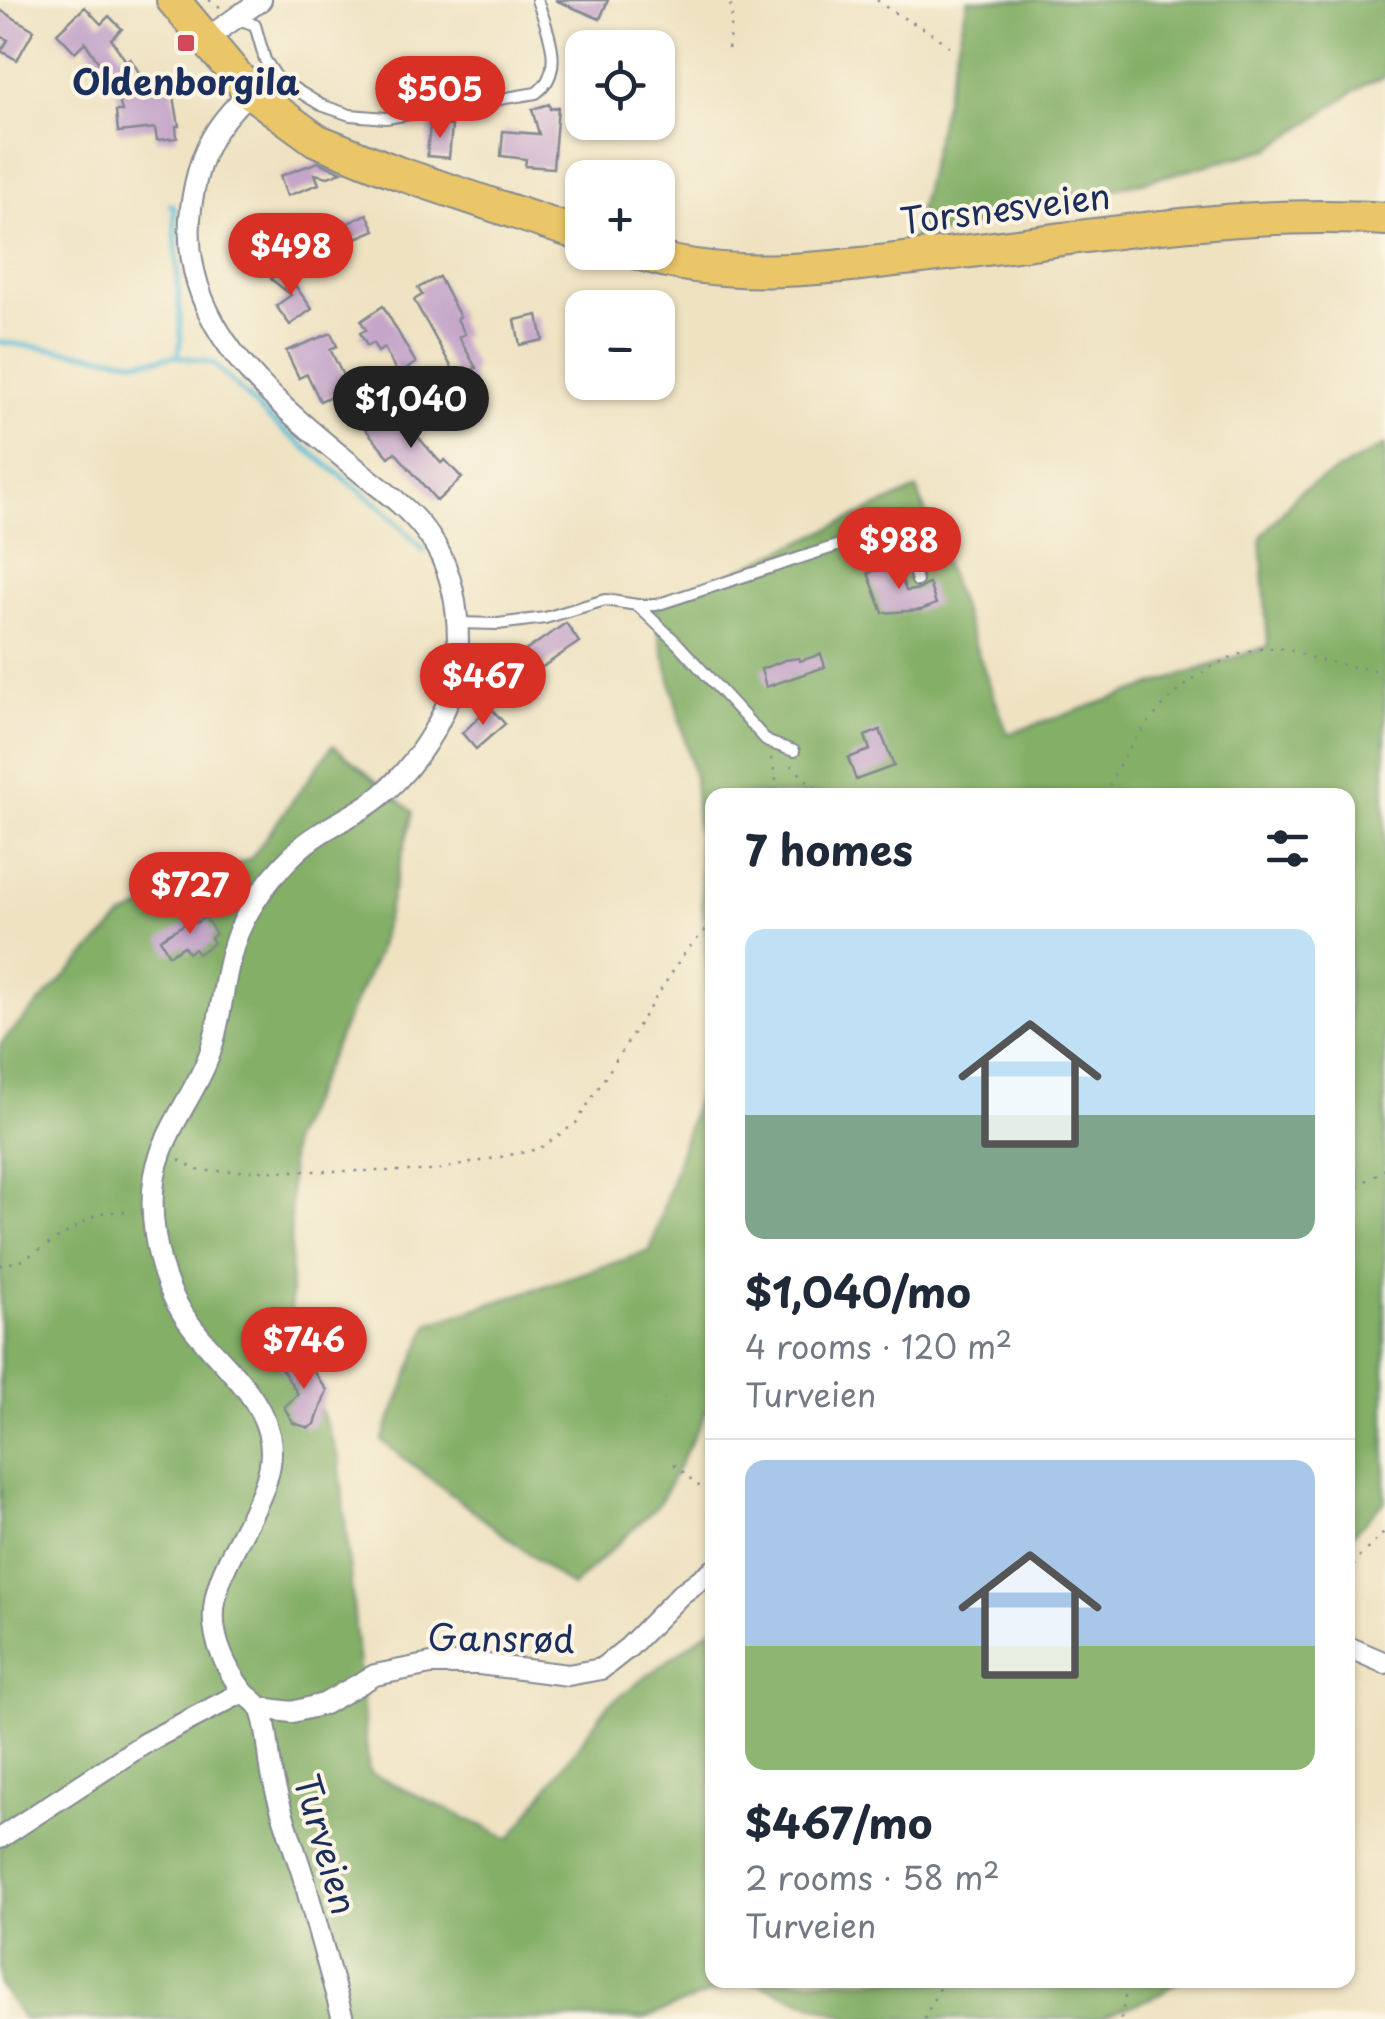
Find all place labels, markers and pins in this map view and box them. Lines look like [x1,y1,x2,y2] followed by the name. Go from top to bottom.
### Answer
[175,32,197,54] marker: Oldenborgila
[72,54,300,107] place label: Oldenborgila
[381,56,499,141] pin: $505
[232,213,350,298] pin: $498
[330,366,492,451] pin: $1,040
[840,507,958,592] pin: $988
[424,643,542,728] pin: $467
[131,852,249,937] pin: $727
[245,1307,363,1392] pin: $746

